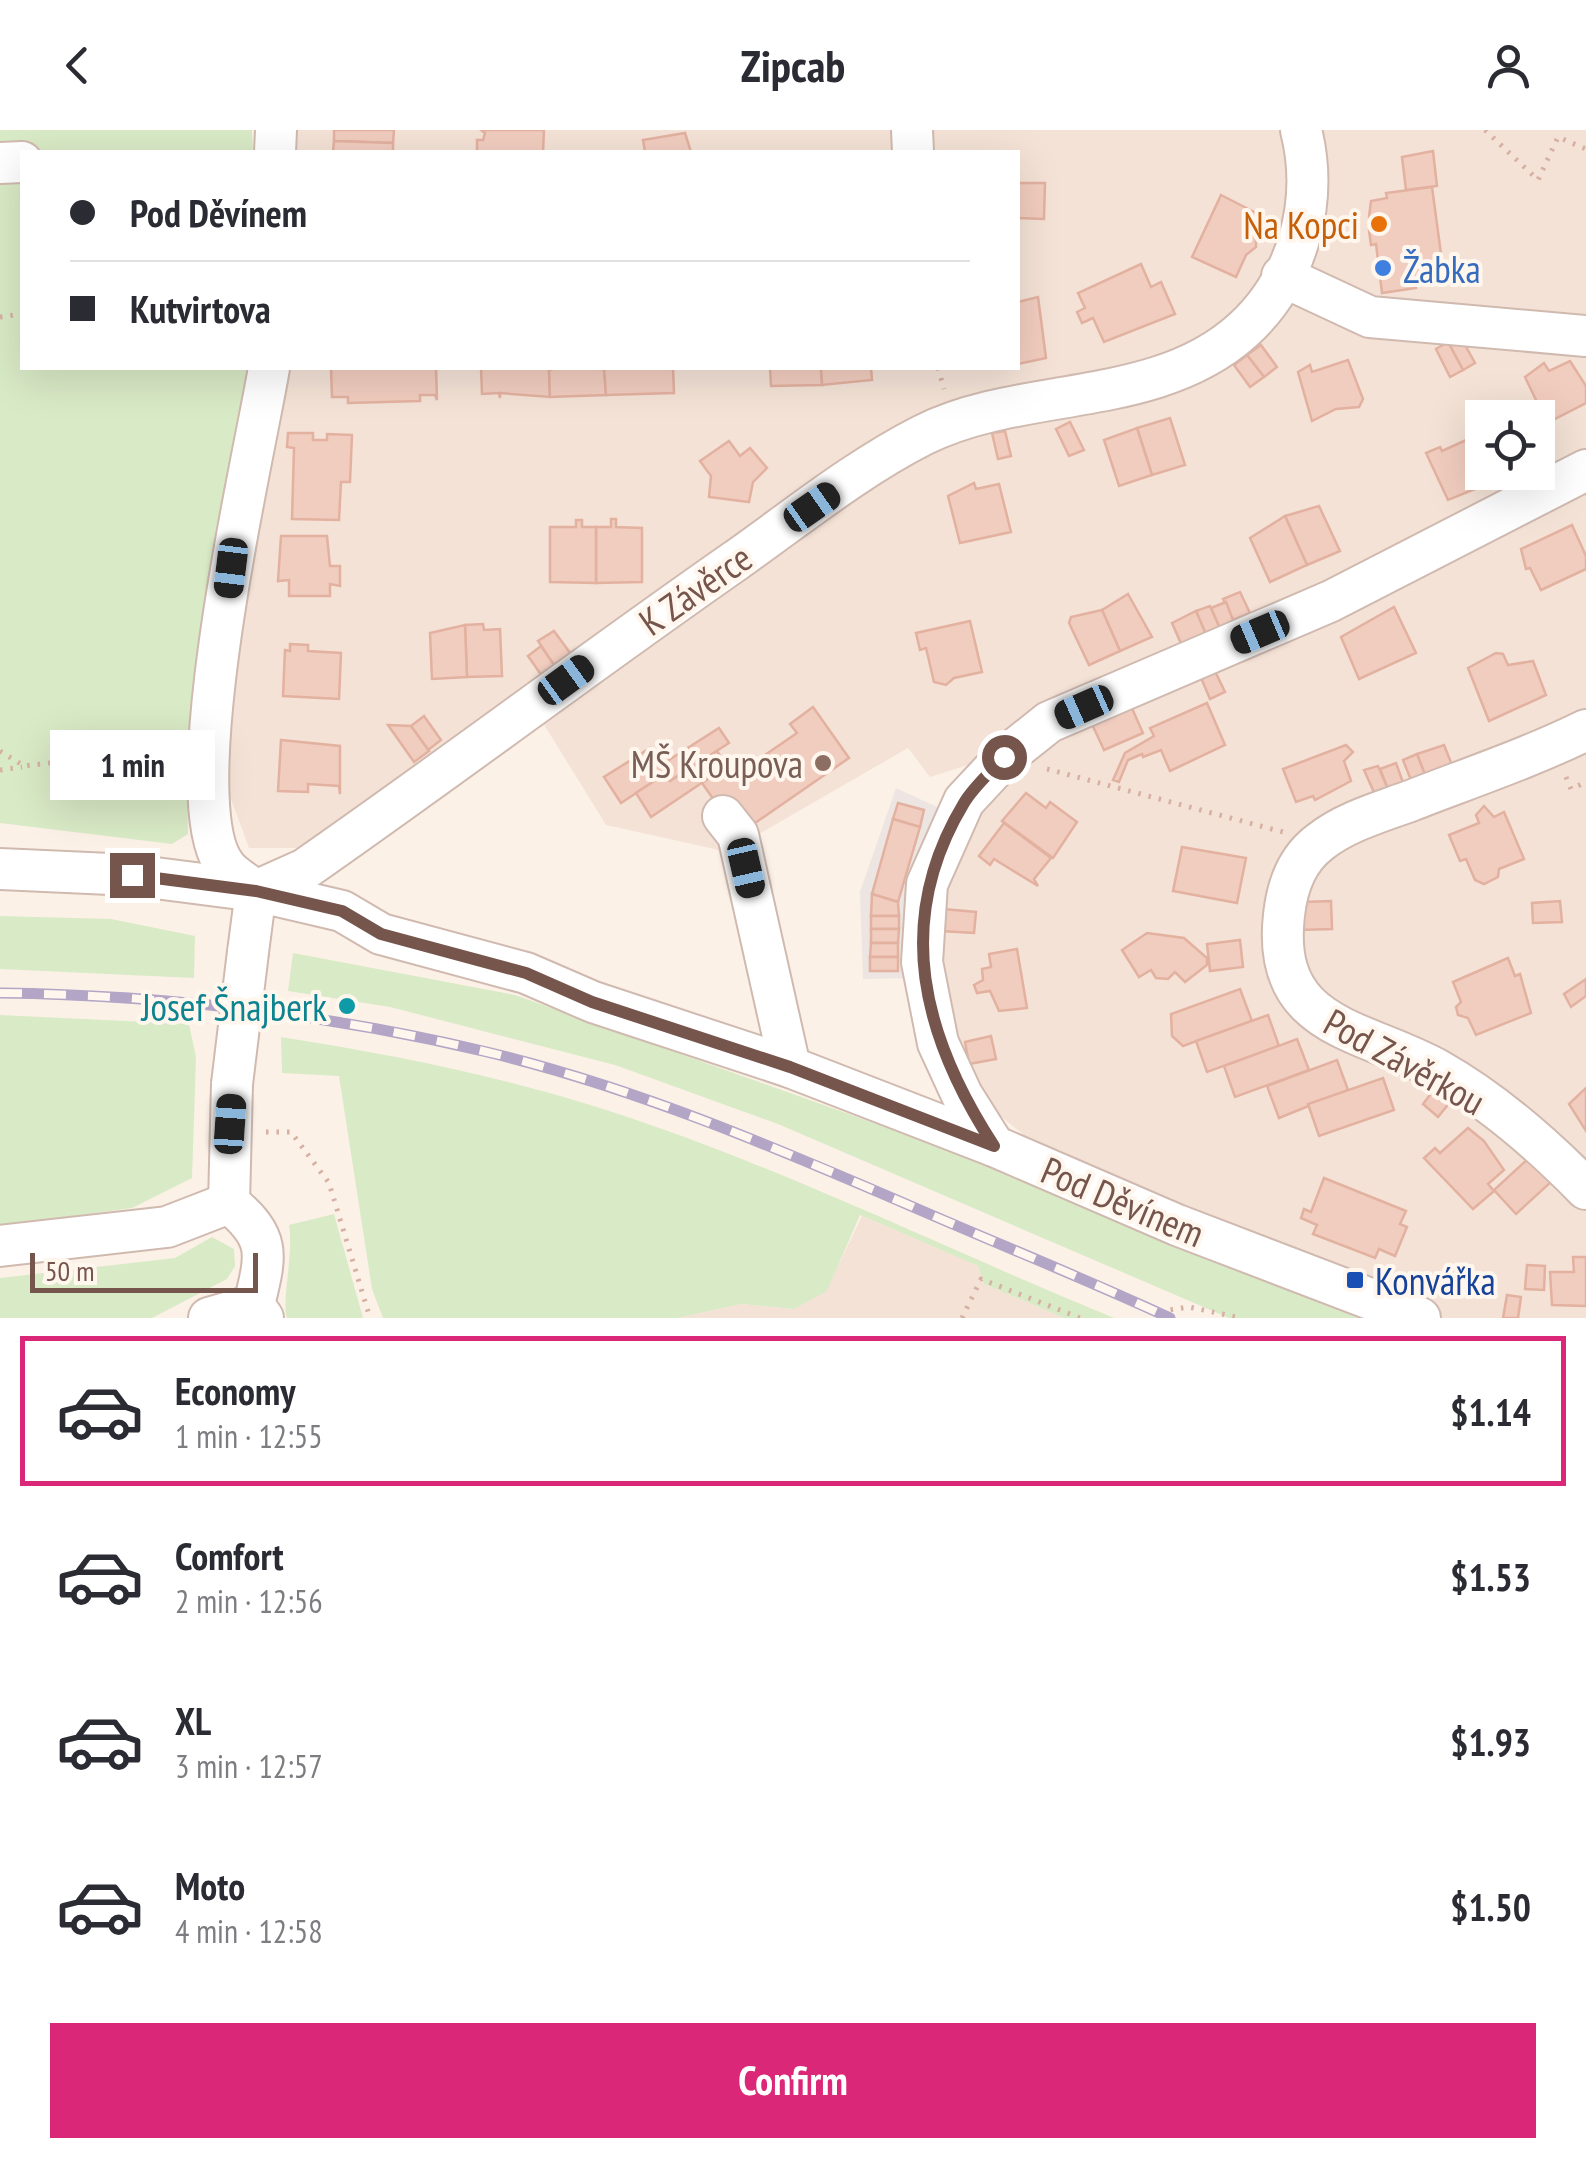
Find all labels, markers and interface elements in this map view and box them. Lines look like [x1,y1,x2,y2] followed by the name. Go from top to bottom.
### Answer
[741,36,845,94] text: Zipcab
[50,38,105,93] icon: back
[1481,38,1536,93] icon: person
[130,188,307,237] text: Pod Děvínem
[1243,200,1359,249] place label: Na Kopci
[1368,213,1390,235] marker: Na Kopci
[1403,244,1481,293] place label: Žabka
[1372,257,1394,279] marker: Žabka
[130,284,271,333] text: Kutvirtova
[1465,400,1555,490] map controls
[1465,400,1555,490] button: locate
[779,478,845,536] car
[629,533,761,645] street label: K Závěrce
[212,536,250,600] car
[1227,606,1293,658] car
[533,650,599,710] car
[1050,681,1118,733] car
[49,730,214,800] callout: 1 min
[982,735,1027,780] route start
[631,739,803,788] place label: MŠ Kroupova
[100,744,165,786] text: 1 min
[812,752,834,774] marker: MŠ Kroupova
[725,835,767,901] car
[110,853,155,898] route end
[140,982,327,1031] place label: Josef Šnajberk
[336,995,358,1017] marker: Josef Šnajberk
[1316,997,1494,1125] street label: Pod Závěrkou
[213,1093,247,1155] car
[1034,1145,1212,1257] street label: Pod Děvínem
[30,1248,258,1292] scale bar
[45,1252,94,1289] text: 50 m
[1375,1256,1496,1305] place label: Konvářka
[1344,1269,1366,1291] marker: Konvářka
[55,1366,145,1456] icon: car
[175,1366,295,1415] text: Economy
[1450,1387,1531,1436] text: $1.14
[175,1415,323,1457] text: 1 min · 12:55
[55,1531,145,1621] icon: car
[175,1531,284,1580] text: Comfort
[1450,1552,1531,1601] text: $1.53
[175,1580,323,1622] text: 2 min · 12:56
[55,1696,145,1786] icon: car
[175,1696,211,1745] text: XL
[1450,1717,1531,1766] text: $1.93
[175,1745,323,1787] text: 3 min · 12:57
[55,1861,145,1951] icon: car
[175,1861,245,1910] text: Moto
[1450,1882,1531,1931] text: $1.50
[175,1910,323,1952] text: 4 min · 12:58
[50,2023,1536,2138] button: Confirm

